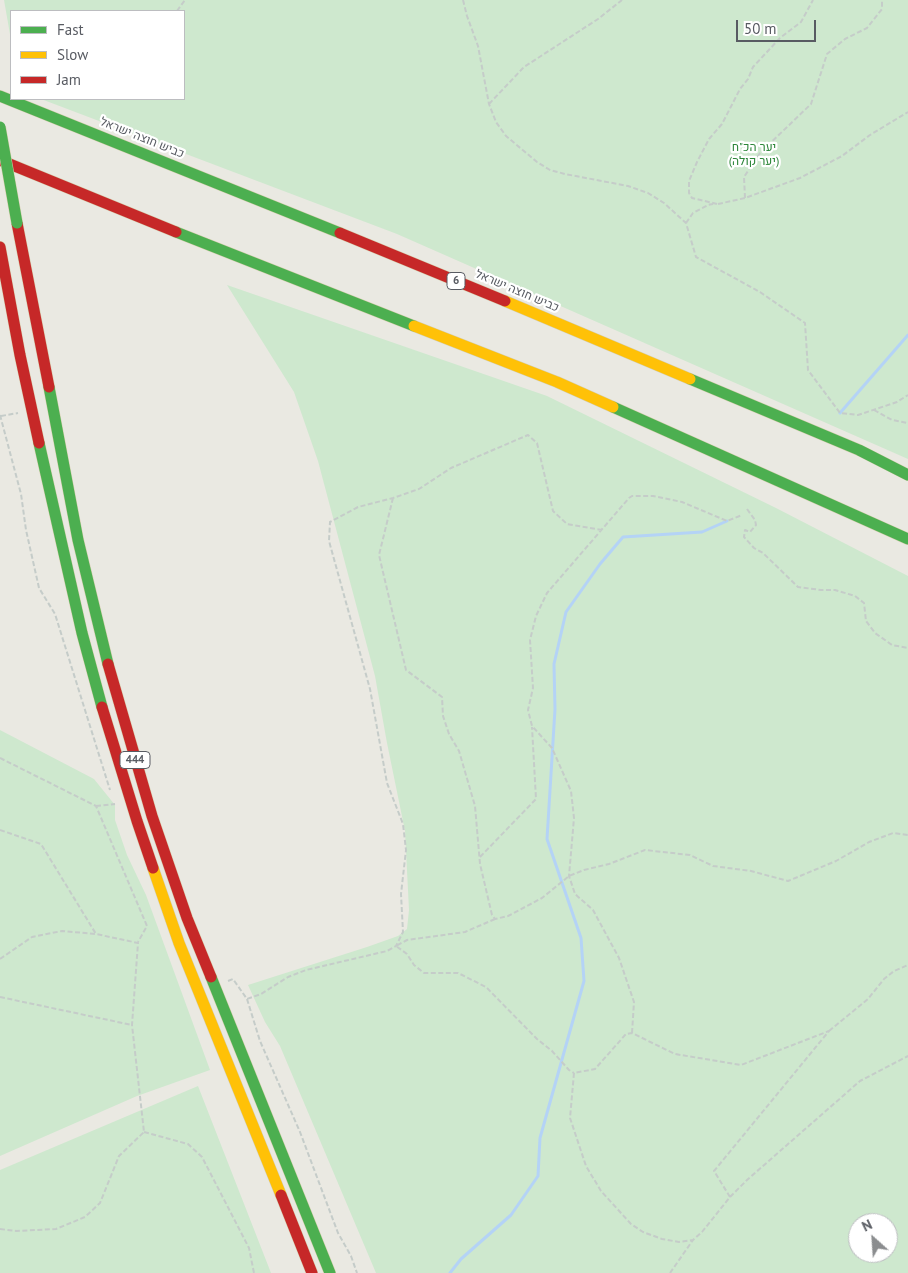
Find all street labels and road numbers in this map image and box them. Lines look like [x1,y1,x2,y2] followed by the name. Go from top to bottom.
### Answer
[98,115,186,161] street label: כביש חוצה ישראל
[473,267,561,315] street label: כביש חוצה ישראל
[447,272,465,290] road number: 6
[120,752,150,768] road number: 444

